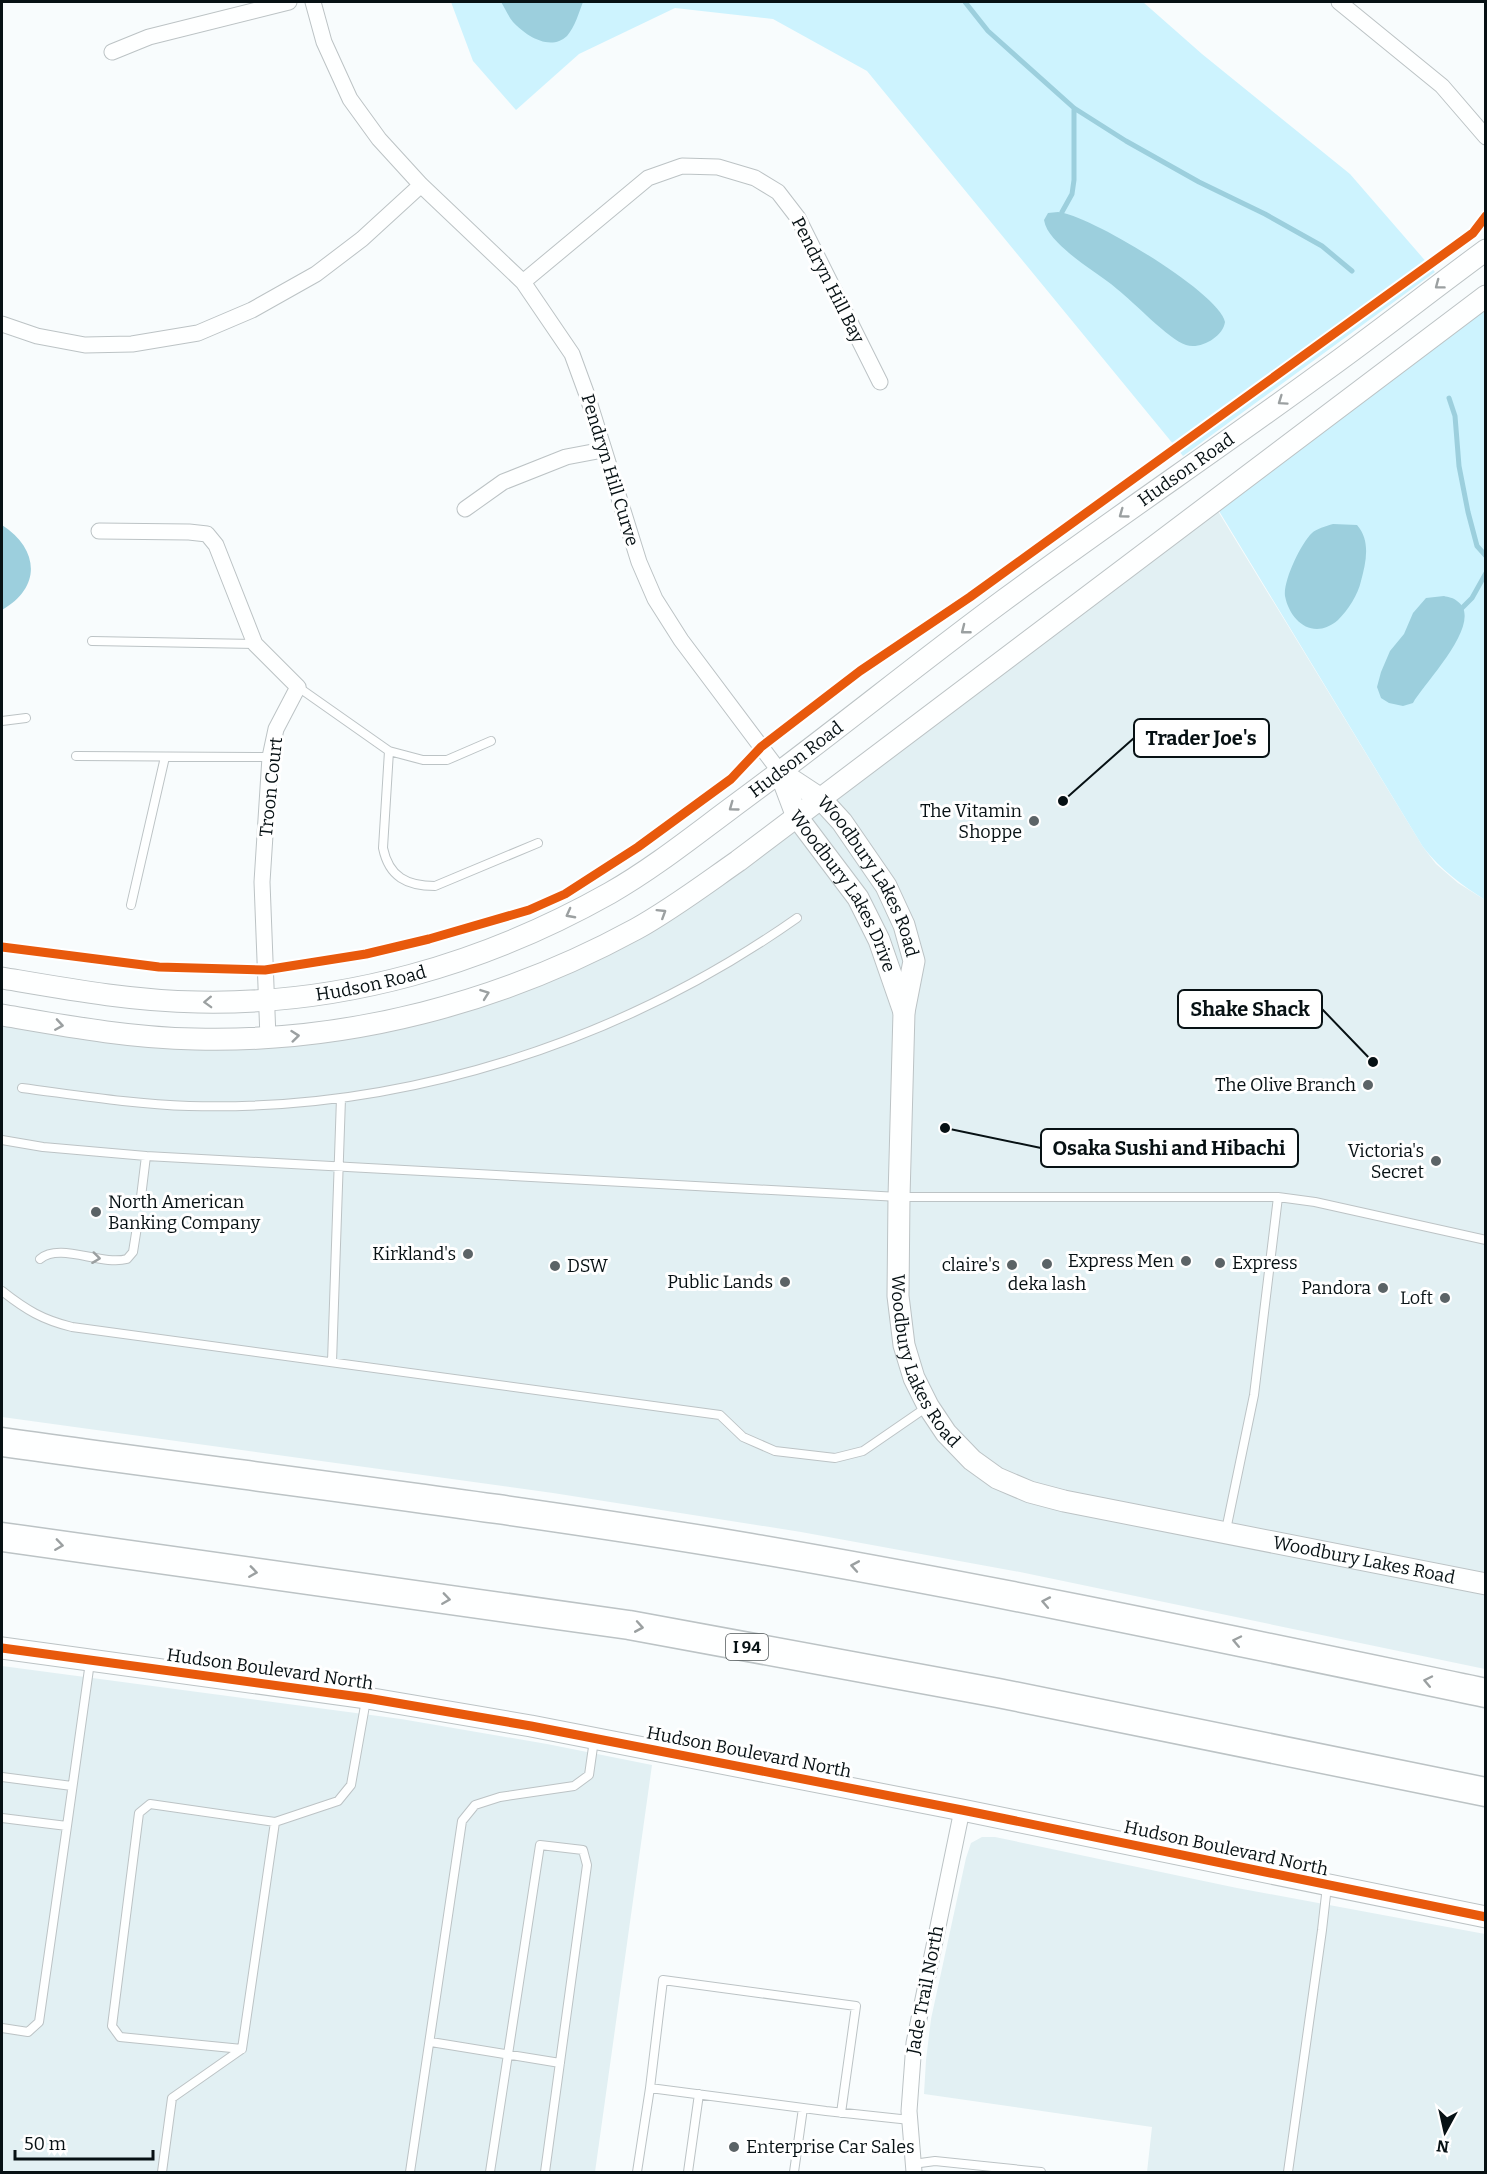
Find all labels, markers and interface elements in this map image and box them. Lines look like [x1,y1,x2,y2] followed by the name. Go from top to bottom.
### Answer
[787,213,869,347] street label: Pendryn Hill Bay
[1434,278,1445,289] one-way arrow
[576,391,644,549] street label: Pendryn Hill Curve
[1278,394,1289,405] one-way arrow
[1134,428,1239,511] street label: Hudson Road
[1119,507,1130,518] one-way arrow
[961,623,972,634] one-way arrow
[745,716,848,802] street label: Hudson Road
[1134,719,1269,757] callout: Trader Joe's
[1145,726,1257,750] text: Trader Joe's
[255,735,287,838] street label: Troon Court
[812,791,923,960] street label: Woodbury Lakes Road
[728,800,739,811] one-way arrow
[920,800,1023,843] place label: The Vitamin Shoppe
[785,806,900,975] street label: Woodbury Lakes Drive
[1027,814,1041,828] marker: The Vitamin Shoppe
[566,907,577,918] one-way arrow
[656,908,666,920] one-way arrow
[314,961,429,1006] street label: Hudson Road
[480,989,490,1002] one-way arrow
[1178,990,1322,1028] callout: Shake Shack
[204,996,213,1008] one-way arrow
[1190,997,1310,1021] text: Shake Shack
[55,1018,64,1030] one-way arrow
[291,1030,300,1043] one-way arrow
[1215,1074,1356,1096] place label: The Olive Branch
[1361,1078,1375,1092] marker: The Olive Branch
[1041,1129,1298,1167] callout: Osaka Sushi and Hibachi
[1053,1136,1286,1160] text: Osaka Sushi and Hibachi
[1348,1140,1424,1183] place label: Victoria's Secret
[1429,1154,1443,1168] marker: Victoria's Secret
[108,1191,261,1234] place label: North American Banking Company
[89,1205,103,1219] marker: North American Banking Company
[372,1243,456,1265] place label: Kirkland's
[461,1247,475,1261] marker: Kirkland's
[1068,1250,1175,1272] place label: Express Men
[91,1251,100,1263] one-way arrow
[1232,1252,1298,1274] place label: Express
[942,1254,1000,1276] place label: claire's
[1179,1254,1193,1268] marker: Express Men
[567,1255,609,1277] place label: DSW
[1213,1256,1227,1270] marker: Express
[1040,1257,1054,1271] marker: deka lash
[1005,1258,1019,1272] marker: claire's
[548,1259,562,1273] marker: DSW
[667,1271,773,1293] place label: Public Lands
[1008,1273,1086,1295] place label: deka lash
[887,1274,965,1452] street label: Woodbury Lakes Road
[778,1275,792,1289] marker: Public Lands
[1301,1277,1371,1299] place label: Pandora
[1376,1281,1390,1295] marker: Pandora
[1400,1287,1433,1309] place label: Loft
[1438,1291,1452,1305] marker: Loft
[1271,1531,1457,1589] street label: Woodbury Lakes Road
[55,1539,64,1551] one-way arrow
[850,1561,859,1573] one-way arrow
[248,1566,257,1578] one-way arrow
[441,1593,450,1605] one-way arrow
[1042,1596,1052,1609] one-way arrow
[633,1620,643,1633] one-way arrow
[726,1634,768,1660] road number: I 94
[1233,1635,1243,1648] one-way arrow
[165,1644,375,1694] street label: Hudson Boulevard North
[1424,1676,1434,1689] one-way arrow
[645,1721,853,1783] street label: Hudson Boulevard North
[1122,1816,1330,1880] street label: Hudson Boulevard North
[902,1924,948,2057] street label: Jade Trail North
[1415,2102,1475,2162] north arrow
[15,2123,153,2161] scale bar
[24,2133,66,2155] text: 50 m
[746,2136,915,2158] place label: Enterprise Car Sales
[1436,2136,1450,2157] text: N
[727,2140,741,2154] marker: Enterprise Car Sales

